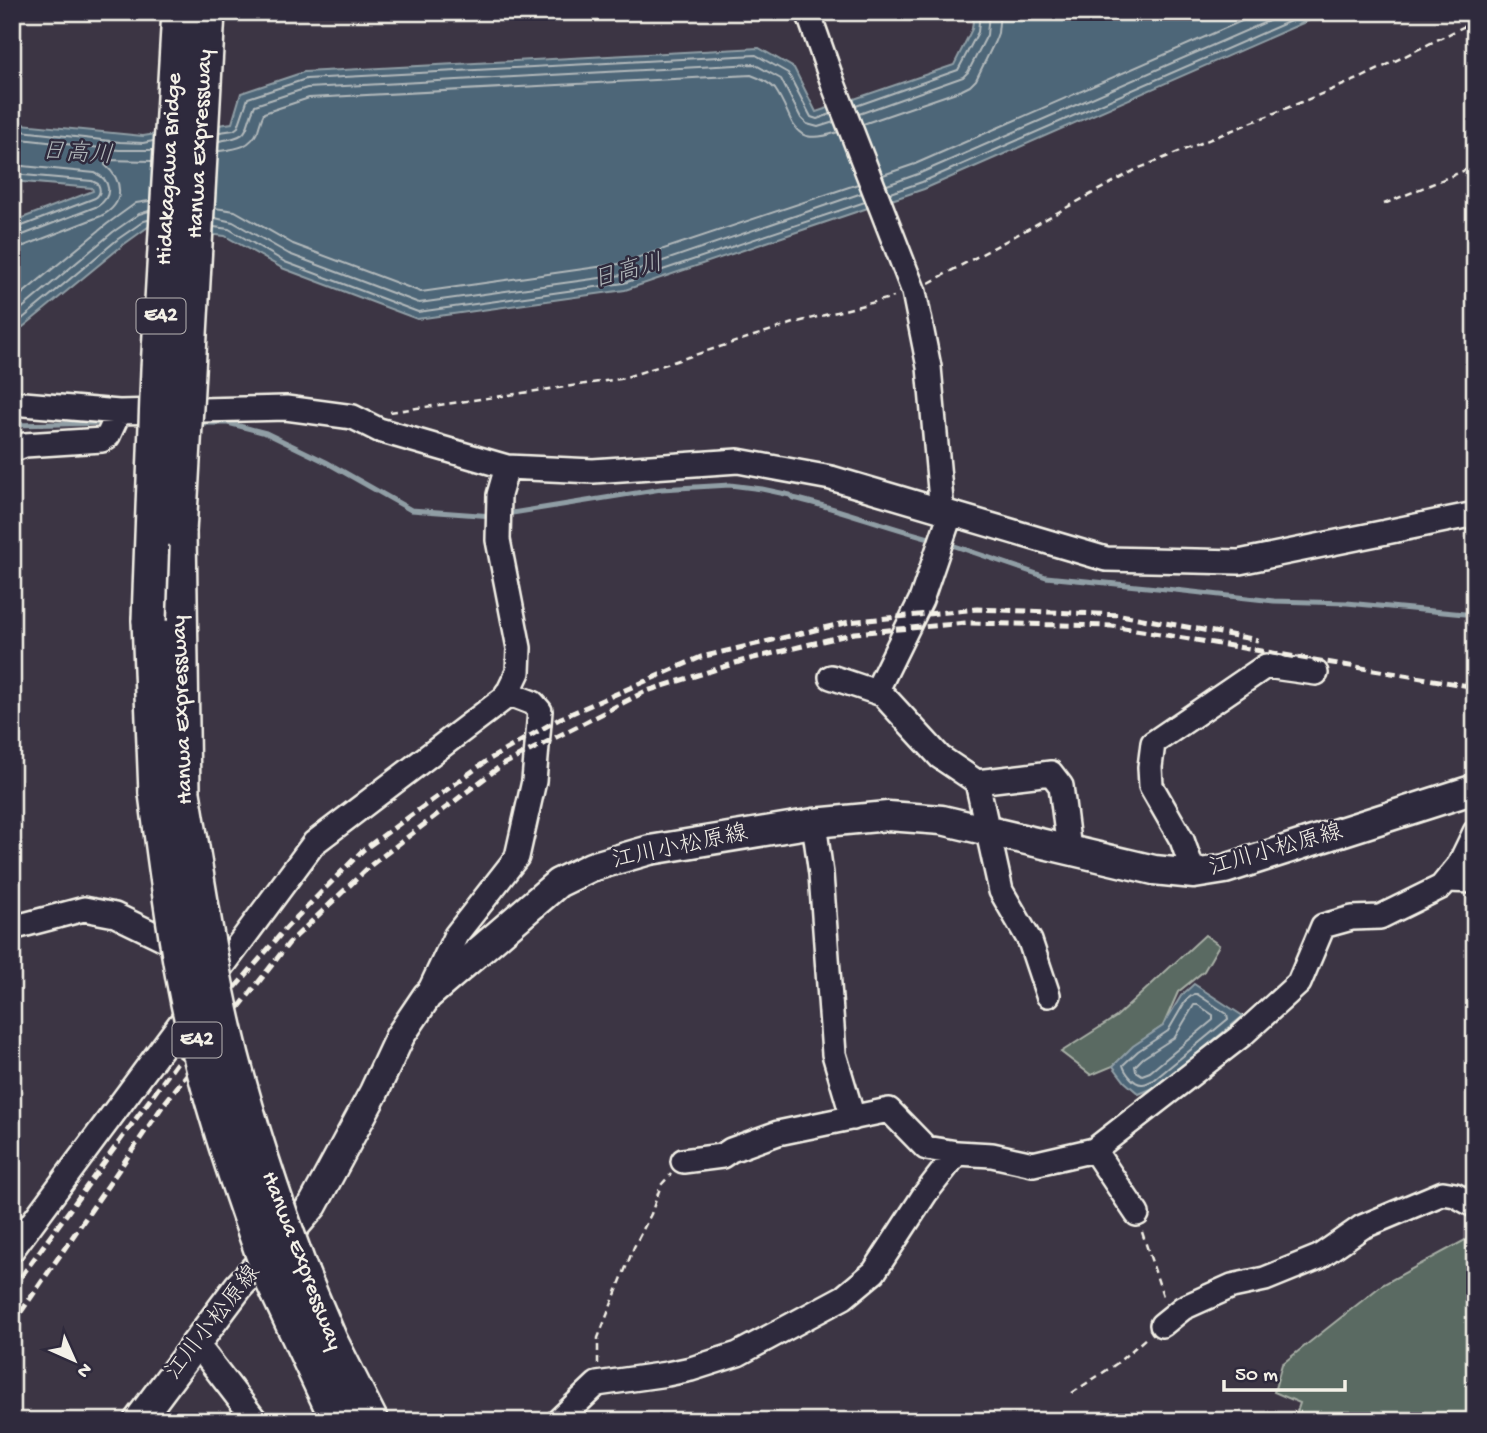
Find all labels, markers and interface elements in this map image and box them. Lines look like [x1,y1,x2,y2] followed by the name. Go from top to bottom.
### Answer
[183,49,219,239] street label: Hanwa Expressway
[151,71,189,266] street label: Hidakagawa Bridge
[40,137,114,172] water label: 日高川
[589,249,667,296] water label: 日高川
[136,298,186,334] road number: E42
[166,615,200,805] street label: Hanwa Expressway
[1206,818,1346,883] street label: 江川小松原線
[609,819,750,876] street label: 江川小松原線
[172,1023,222,1058] road number: E42
[254,1168,348,1354] street label: Hanwa Expressway
[160,1260,267,1386] street label: 江川小松原線
[38,1324,108,1394] north arrow
[1224,1349,1345,1393] scale bar
[71,1357,96,1382] text: N
[1235,1364,1278,1389] text: 50 m

